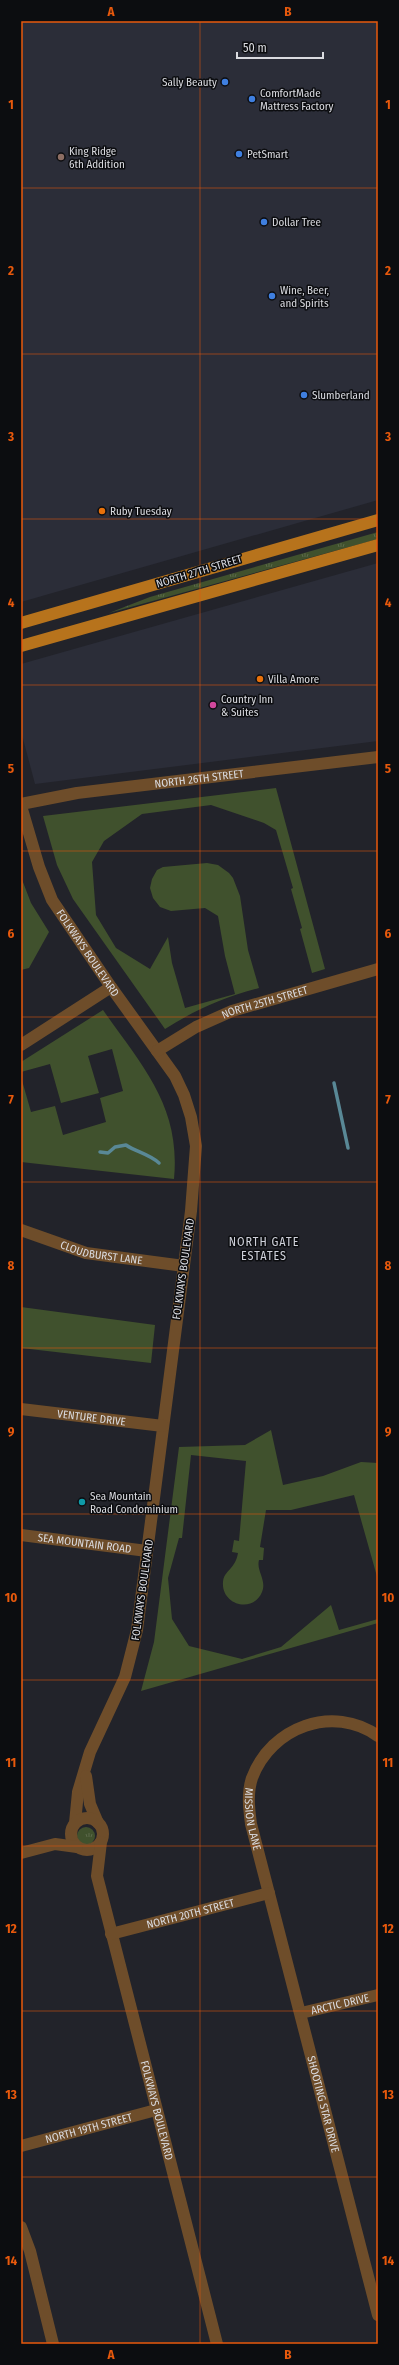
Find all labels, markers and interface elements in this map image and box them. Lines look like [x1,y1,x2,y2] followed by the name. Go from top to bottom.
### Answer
[106,4,115,19] text: A
[284,4,292,19] text: B
[237,34,323,60] scale bar
[243,41,267,55] text: 50 m
[162,76,217,89] place label: Sally Beauty
[220,77,230,87] marker: Sally Beauty
[260,87,334,113] place label: ComfortMade Mattress Factory
[247,94,257,104] marker: ComfortMade Mattress Factory
[8,97,14,112] text: 1
[385,97,391,112] text: 1
[69,145,125,171] place label: King Ridge 6th Addition
[247,148,289,161] place label: PetSmart
[234,149,244,159] marker: PetSmart
[56,152,66,162] marker: King Ridge 6th Addition
[272,216,321,229] place label: Dollar Tree
[259,217,269,227] marker: Dollar Tree
[7,263,14,278] text: 2
[384,263,391,278] text: 2
[280,284,329,310] place label: Wine, Beer, and Spirits
[267,291,277,301] marker: Wine, Beer, and Spirits
[312,389,370,402] place label: Slumberland
[299,390,309,400] marker: Slumberland
[7,429,14,444] text: 3
[384,429,391,444] text: 3
[110,505,172,518] place label: Ruby Tuesday
[97,506,107,516] marker: Ruby Tuesday
[155,552,244,591] street label: NORTH 27TH STREET
[8,595,15,610] text: 4
[385,595,392,610] text: 4
[268,673,319,686] place label: Villa Amore
[255,674,265,684] marker: Villa Amore
[221,693,273,719] place label: Country Inn & Suites
[208,700,218,710] marker: Country Inn & Suites
[8,761,14,776] text: 5
[385,761,391,776] text: 5
[154,767,245,791] street label: NORTH 26TH STREET
[53,907,122,999] street label: FOLKWAYS BOULEVARD
[8,926,15,941] text: 6
[385,926,392,941] text: 6
[220,983,310,1022] street label: NORTH 25TH STREET
[8,1092,14,1107] text: 7
[385,1092,391,1107] text: 7
[170,1218,197,1321] street label: FOLKWAYS BOULEVARD
[229,1235,299,1263] district label: NORTH GATE ESTATES
[58,1238,143,1267] street label: CLOUDBURST LANE
[8,1258,15,1273] text: 8
[385,1258,392,1273] text: 8
[56,1407,126,1428] street label: VENTURE DRIVE
[8,1424,15,1439] text: 9
[385,1424,392,1439] text: 9
[90,1490,178,1516] place label: Sea Mountain Road Condominium
[77,1497,87,1507] marker: Sea Mountain Road Condominium
[37,1531,132,1556] street label: SEA MOUNTAIN ROAD
[129,1539,156,1642] street label: FOLKWAYS BOULEVARD
[5,1590,17,1605] text: 10
[382,1590,394,1605] text: 10
[6,1755,16,1770] text: 11
[383,1755,393,1770] text: 11
[242,1787,264,1852] street label: MISSION LANE
[145,1896,237,1931] street label: NORTH 20TH STREET
[5,1921,17,1936] text: 12
[382,1921,394,1936] text: 12
[310,1991,370,2017] street label: ARCTIC DRIVE
[304,2055,342,2154] street label: SHOOTING STAR DRIVE
[138,2059,176,2161] street label: FOLKWAYS BOULEVARD
[5,2087,17,2102] text: 13
[382,2087,394,2102] text: 13
[44,2110,134,2146] street label: NORTH 19TH STREET
[5,2253,17,2268] text: 14
[382,2253,394,2268] text: 14
[106,2347,115,2362] text: A
[284,2347,292,2362] text: B

